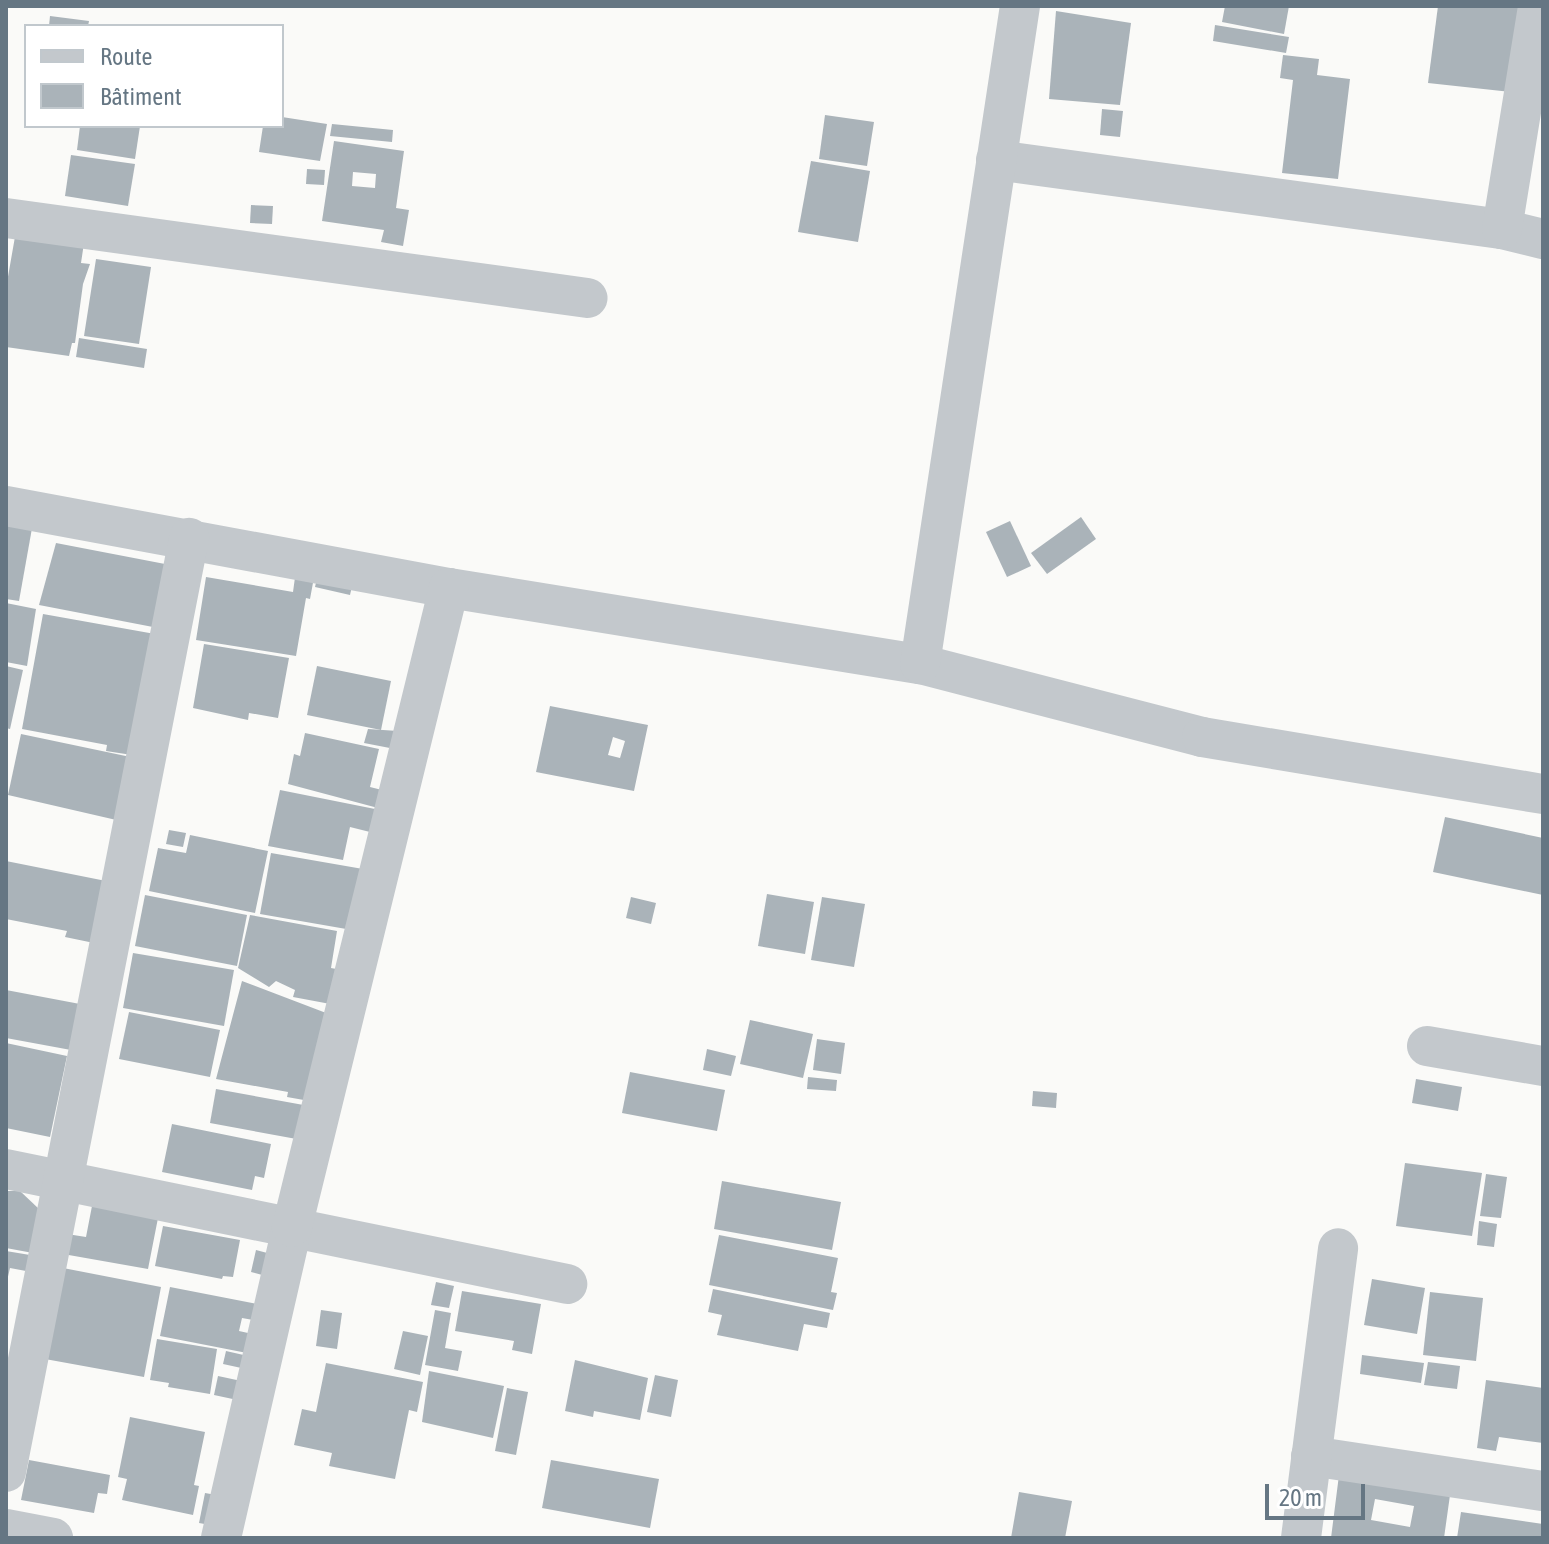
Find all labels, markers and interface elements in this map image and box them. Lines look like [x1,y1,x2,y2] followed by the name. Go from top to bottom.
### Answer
[24,24,284,128] legend
[100,43,152,70] text: Route
[100,83,182,110] text: Bâtiment
[1269,1468,1369,1518] scale bar
[1279,1484,1322,1511] text: 20 m

